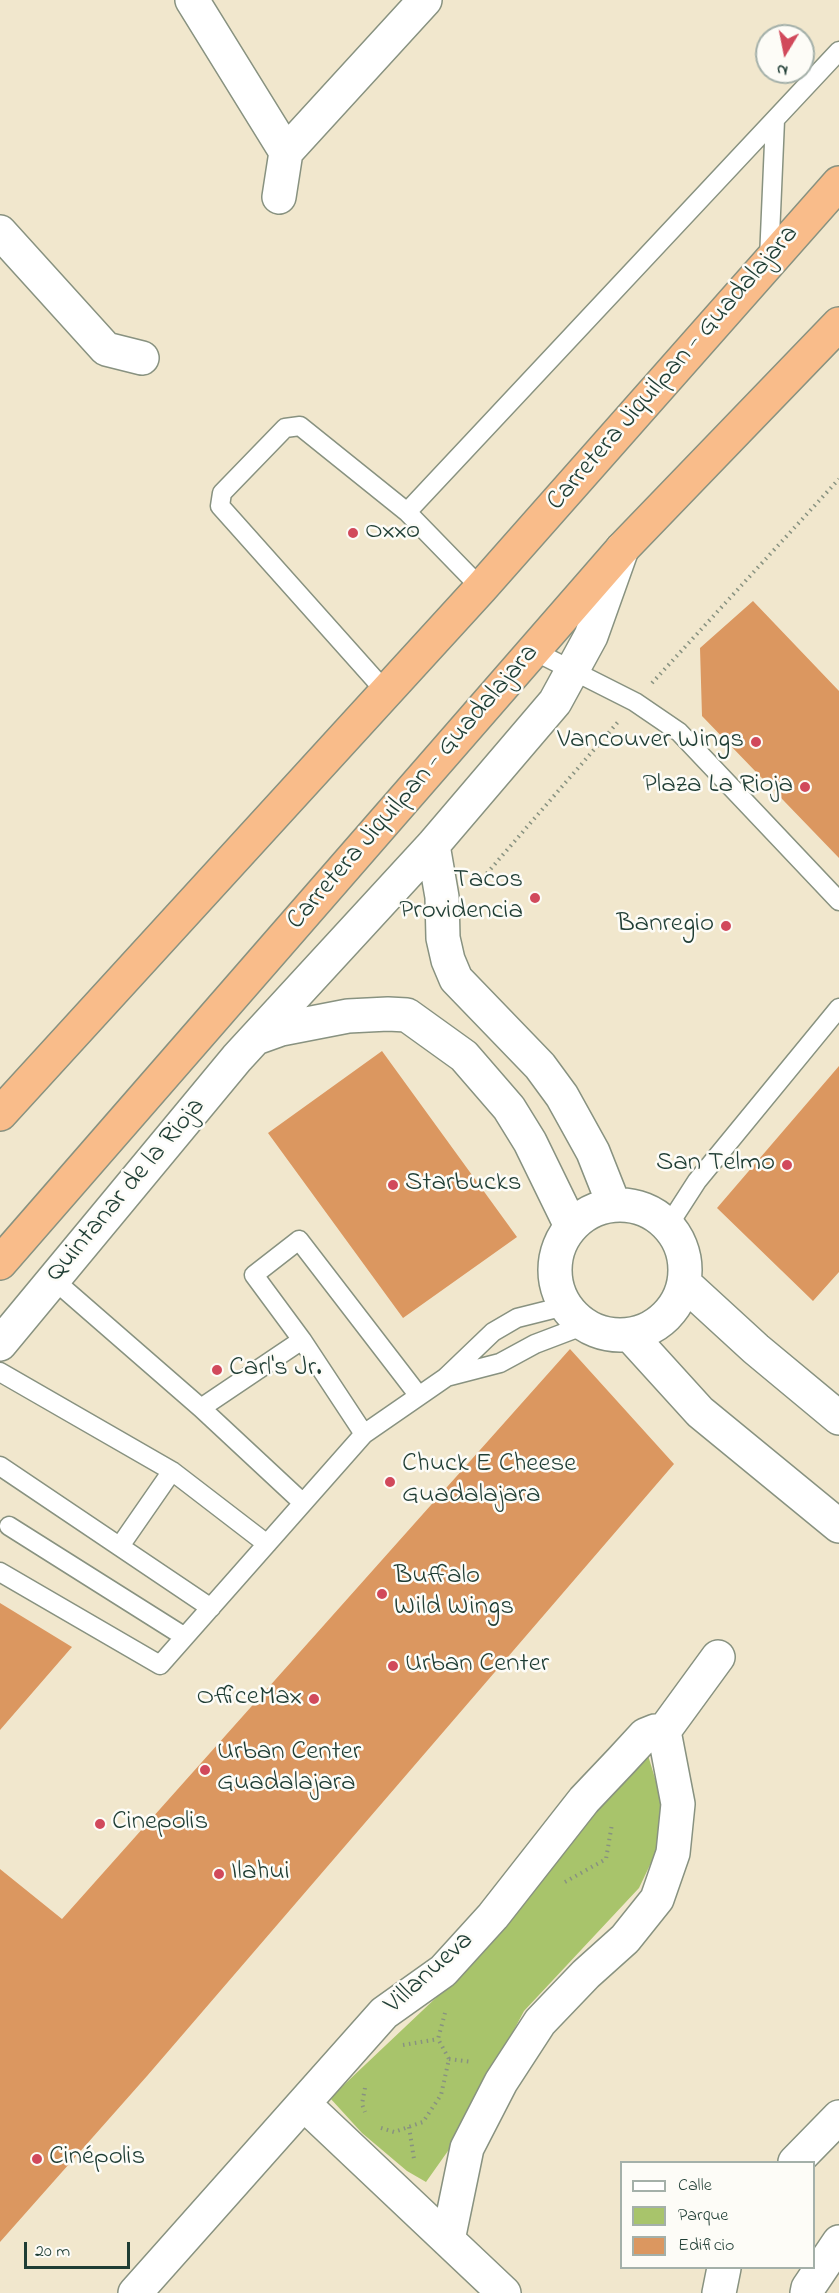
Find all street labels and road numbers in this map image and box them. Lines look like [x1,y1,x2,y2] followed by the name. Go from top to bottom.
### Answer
[541,220,807,518] street label: Carretera Jiquilpan - Guadalajara
[281,639,547,937] street label: Carretera Jiquilpan - Guadalajara
[40,1092,214,1290] street label: Quintanar de la Rioja
[379,1926,481,2022] street label: Villanueva

